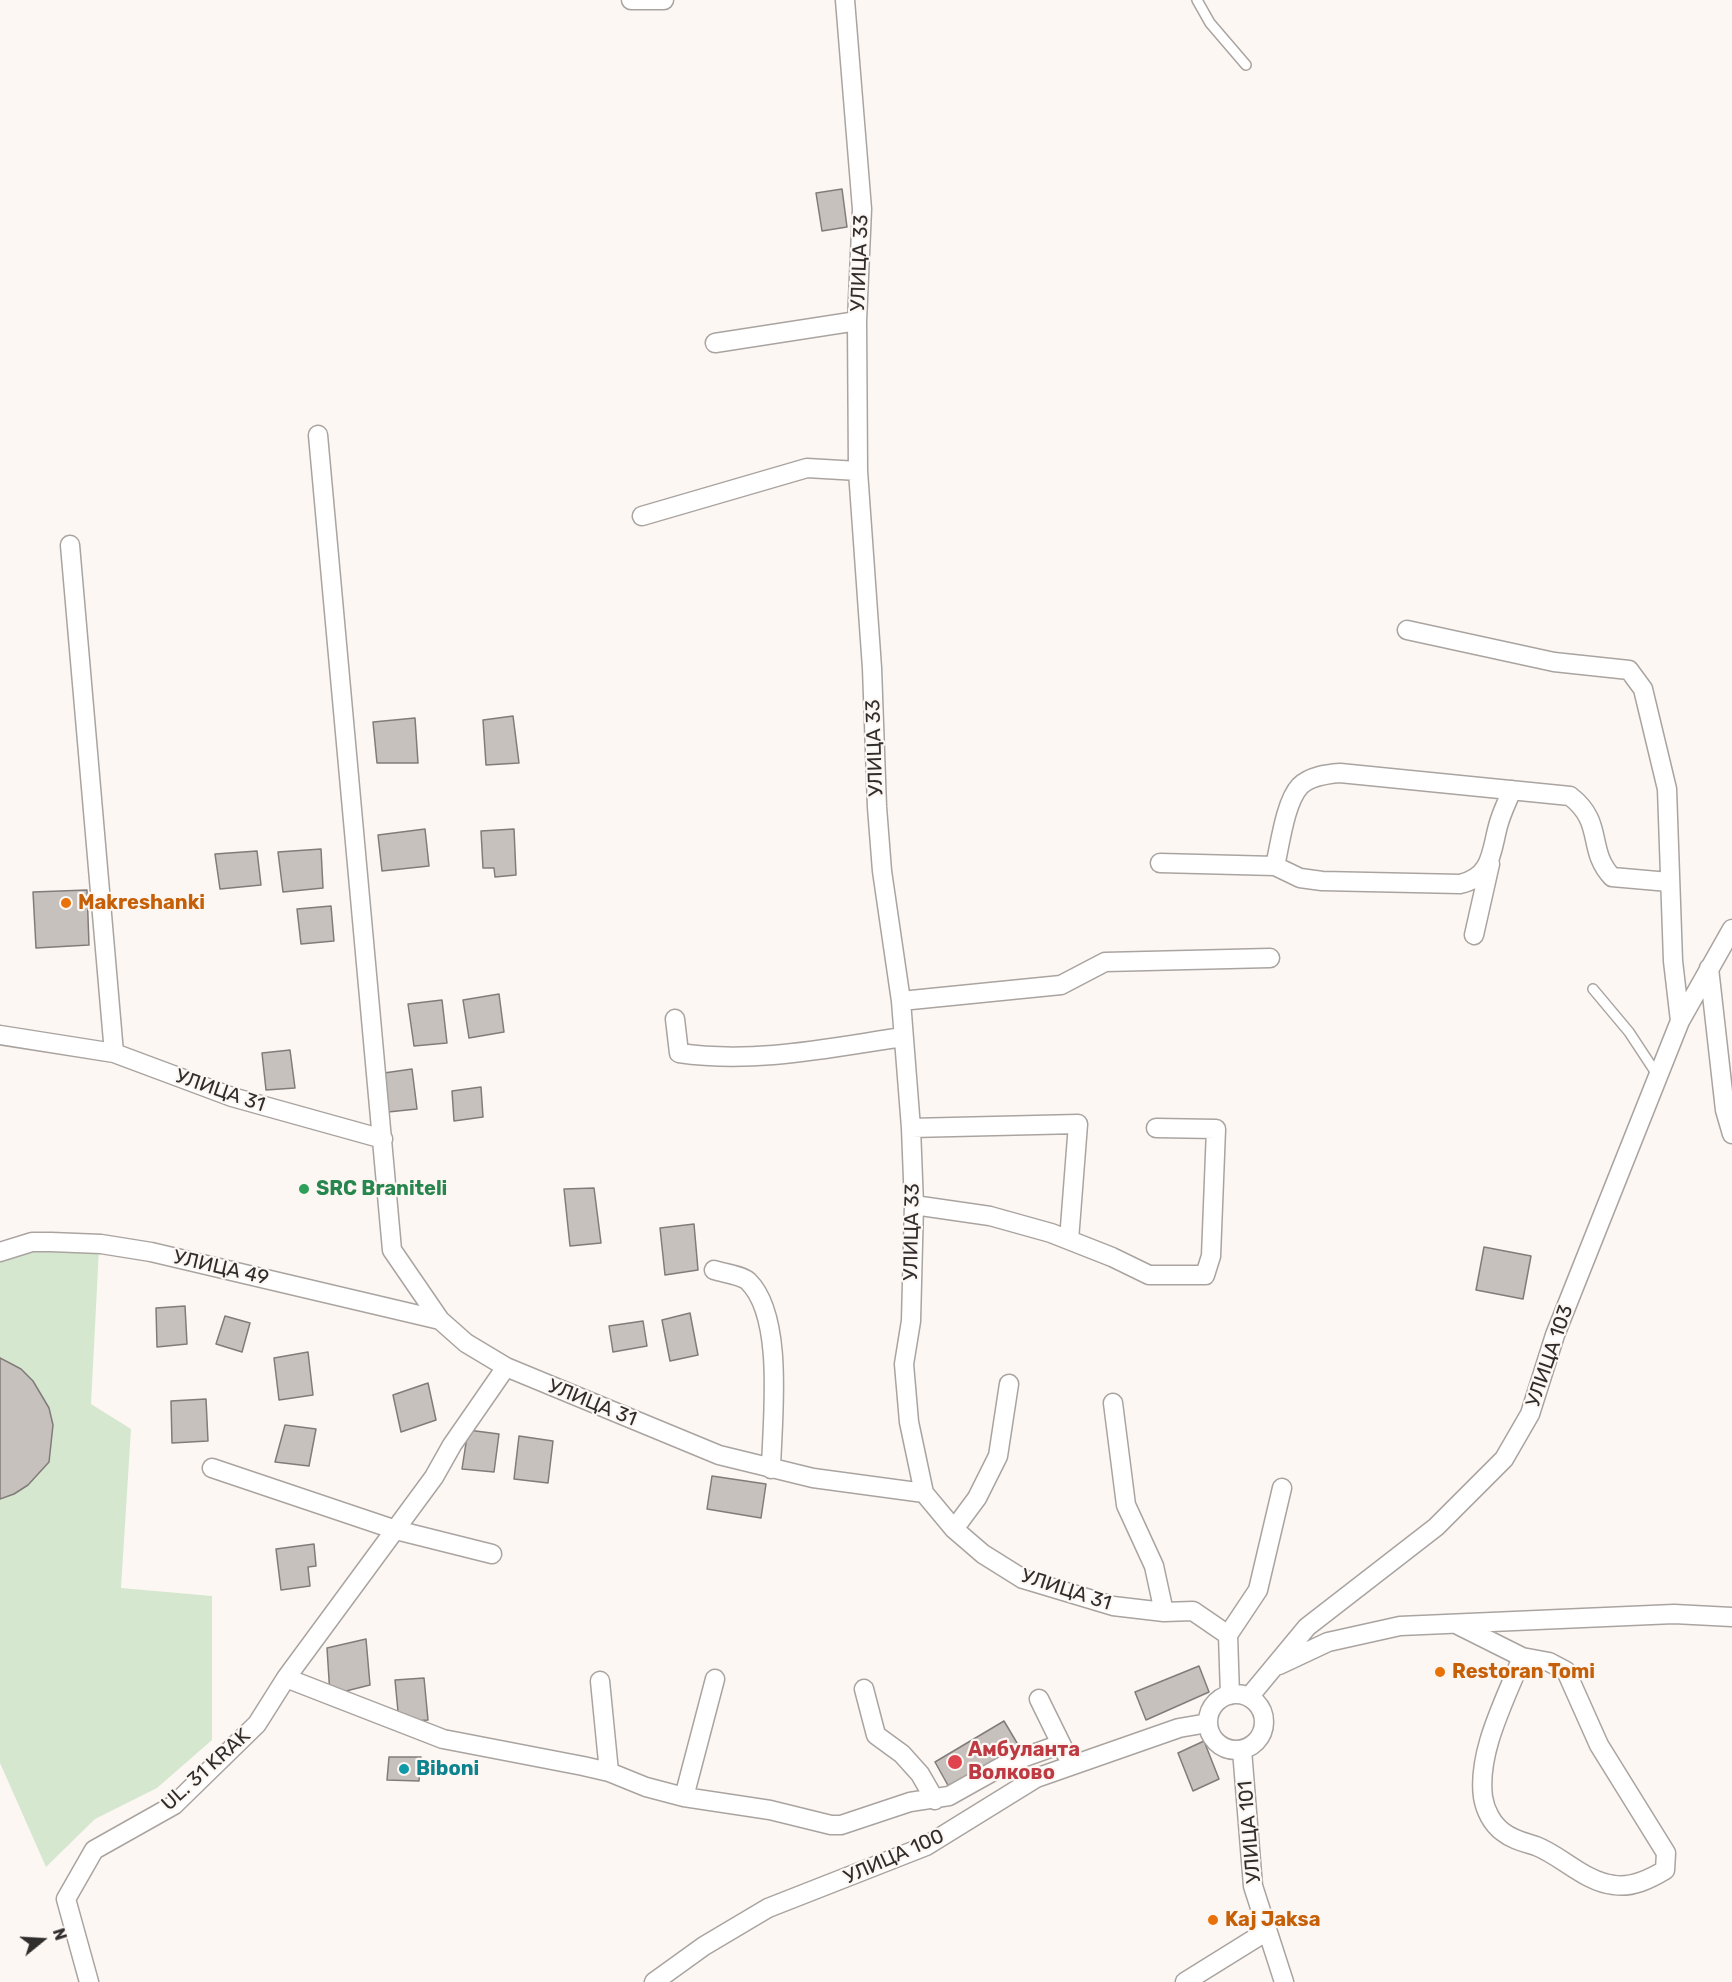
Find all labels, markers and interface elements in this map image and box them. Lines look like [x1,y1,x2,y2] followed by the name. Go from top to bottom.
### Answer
[846,214,874,312] street label: УЛИЦА 33
[861,699,889,797] street label: УЛИЦА 33
[78,891,205,915] place label: Makreshanki
[59,896,73,910] marker: Makreshanki
[172,1064,268,1118] street label: УЛИЦА 31
[316,1177,447,1201] place label: SRC Braniteli
[297,1182,311,1196] marker: SRC Braniteli
[899,1183,925,1281] street label: УЛИЦА 33
[171,1245,271,1291] street label: УЛИЦА 49
[1521,1302,1579,1410] street label: УЛИЦА 103
[544,1374,640,1432] street label: УЛИЦА 31
[1018,1564,1114,1616] street label: УЛИЦА 31
[1452,1660,1595,1684] place label: Restoran Tomi
[1433,1665,1447,1679] marker: Restoran Tomi
[157,1724,255,1816] street label: UL. 31 KRAK
[968,1738,1080,1785] place label: Амбуланта Волково
[946,1753,964,1771] marker: Амбуланта Волково
[416,1757,479,1781] place label: Biboni
[397,1762,411,1776] marker: Biboni
[1234,1780,1266,1884] street label: УЛИЦА 101
[840,1824,948,1890] street label: УЛИЦА 100
[1225,1908,1320,1932] place label: Kaj Jaksa
[12,1910,72,1970] north arrow
[1206,1913,1220,1927] marker: Kaj Jaksa
[49,1926,70,1943] text: N

